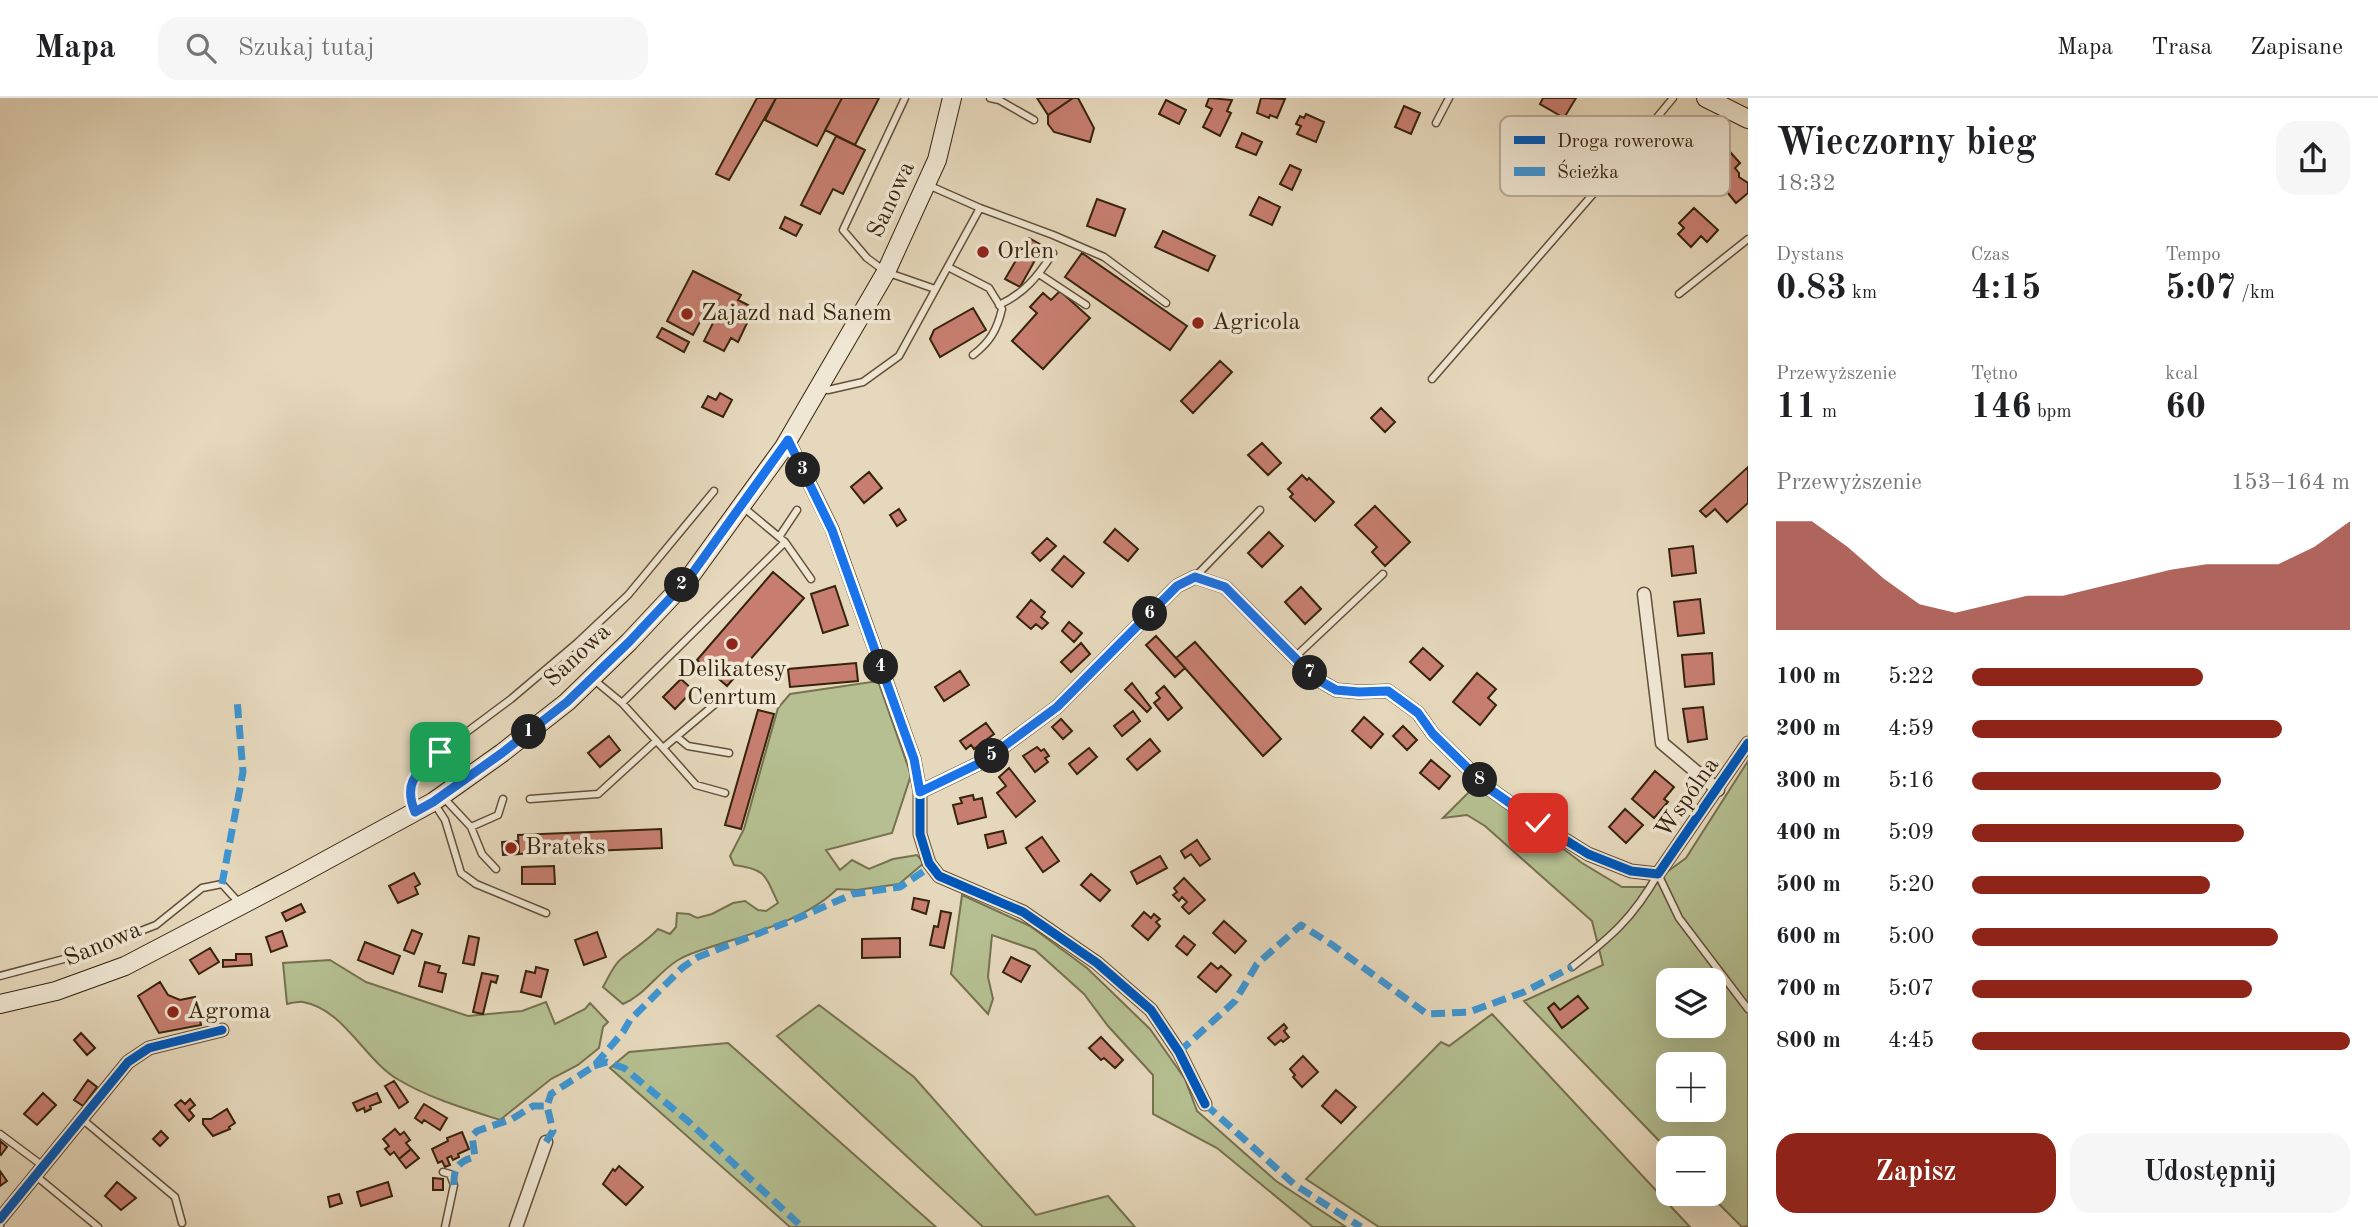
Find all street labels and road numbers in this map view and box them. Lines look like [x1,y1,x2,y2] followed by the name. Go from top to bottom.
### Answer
[864,158,920,242] street label: Sanowa
[540,620,616,692] street label: Sanowa
[1652,753,1724,842] street label: Wspólna
[61,918,145,972] street label: Sanowa

